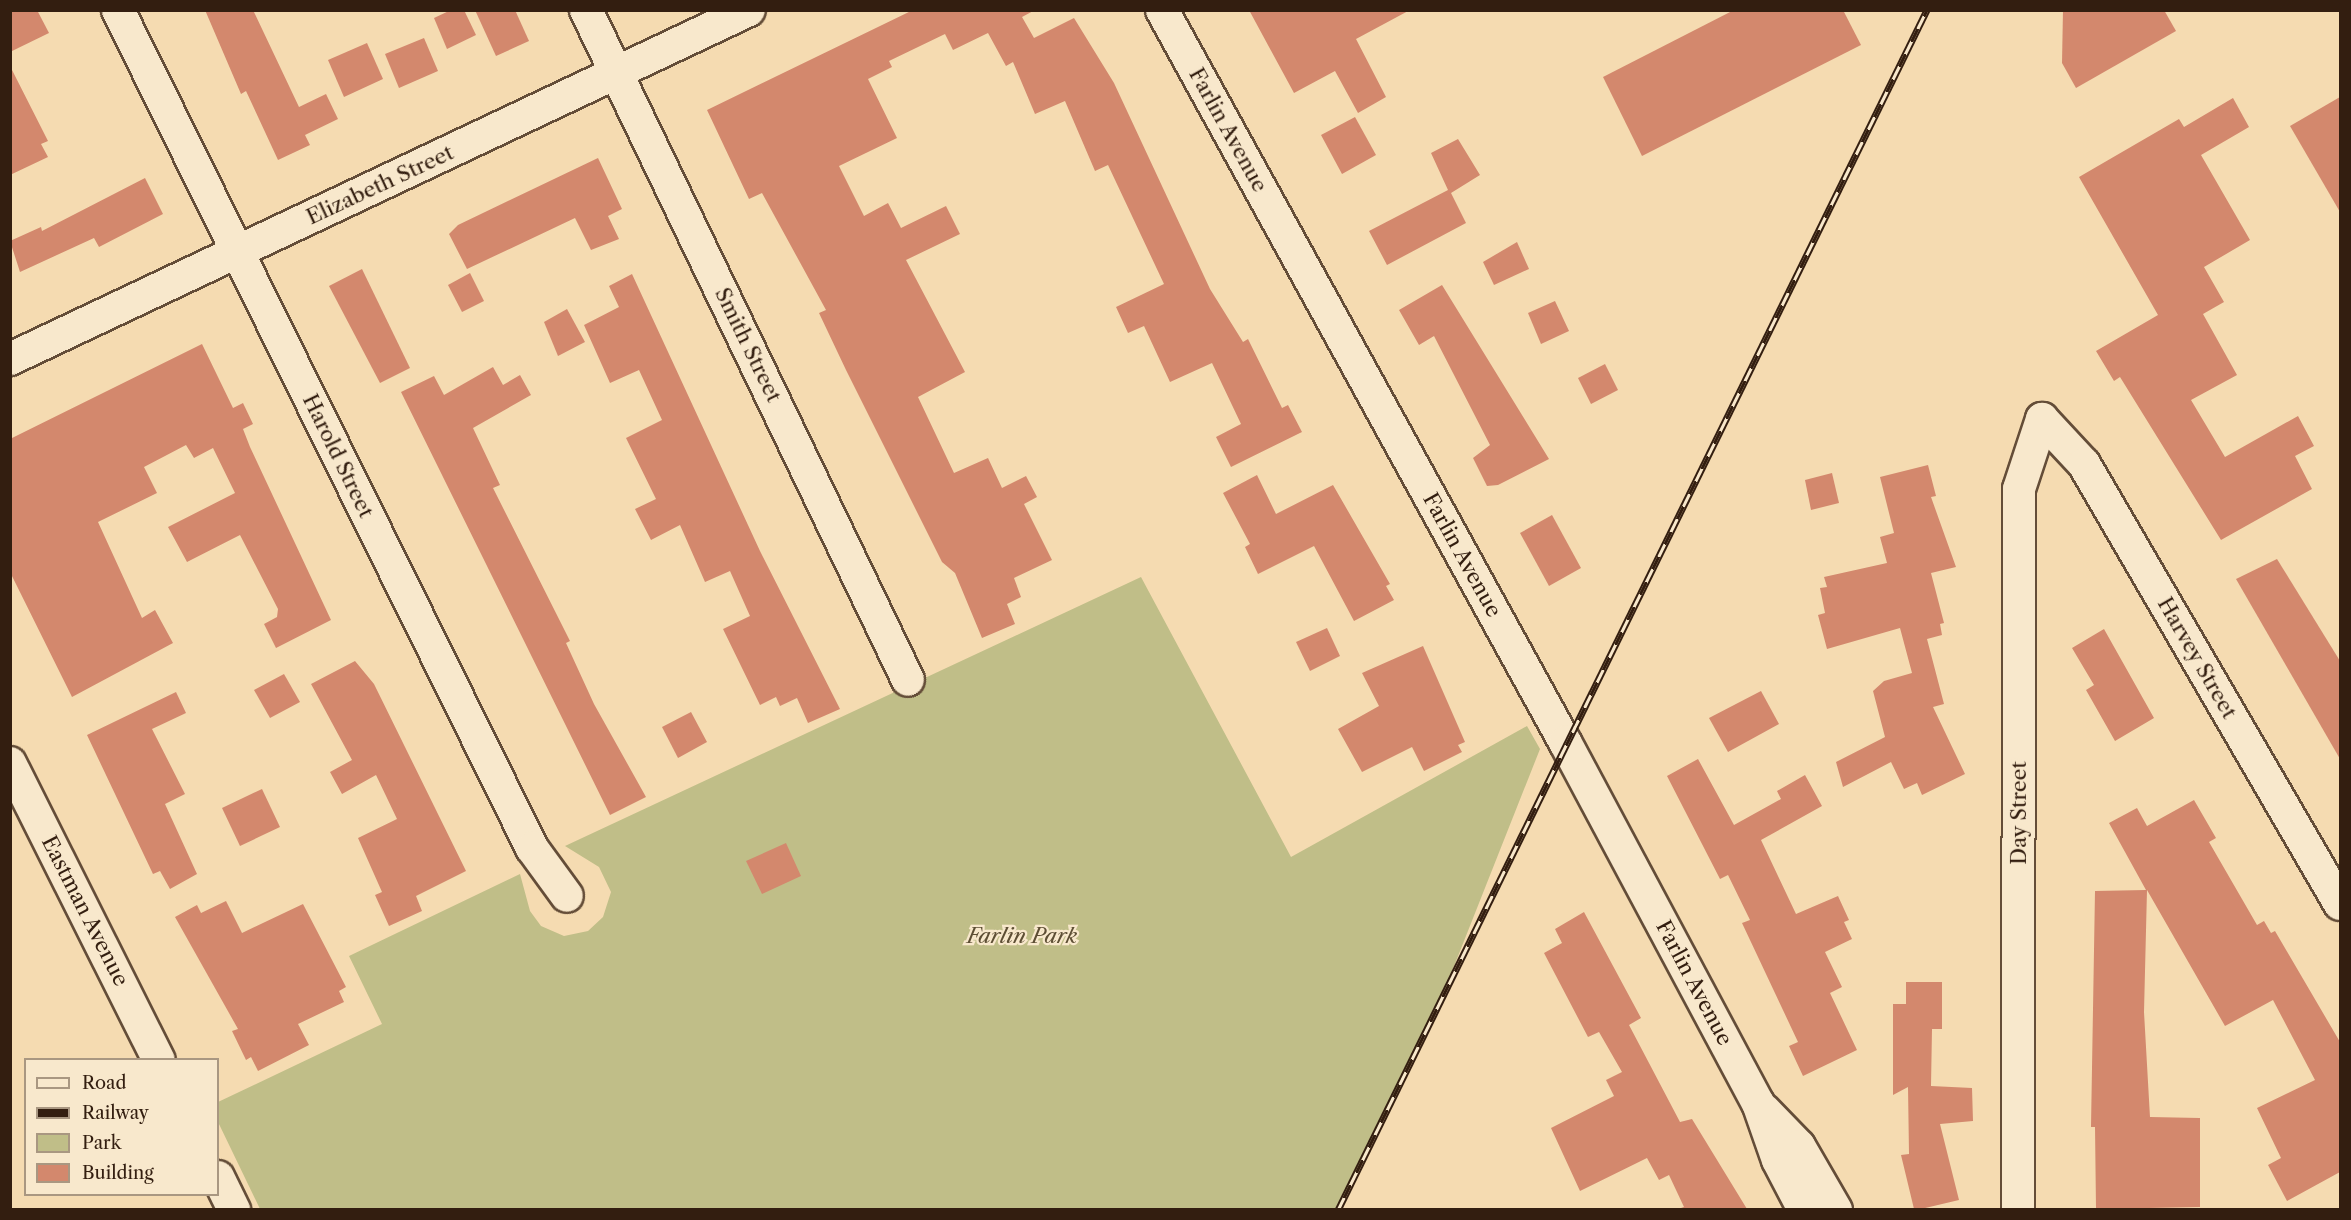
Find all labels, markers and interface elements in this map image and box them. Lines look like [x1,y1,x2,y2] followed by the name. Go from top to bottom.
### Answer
[1183,63,1273,197] street label: Farlin Avenue
[303,140,457,230] street label: Elizabeth Street
[709,284,787,406] street label: Smith Street
[297,390,379,522] street label: Harold Street
[1417,488,1507,622] street label: Farlin Avenue
[2152,593,2242,723] street label: Harvey Street
[2006,761,2032,865] street label: Day Street
[36,831,134,991] street label: Eastman Avenue
[1650,916,1738,1050] street label: Farlin Avenue
[967,923,1077,949] park label: Farlin Park
[24,1058,219,1196] legend
[82,1072,127,1094] text: Road
[82,1102,149,1124] text: Railway
[82,1132,121,1154] text: Park
[82,1162,154,1184] text: Building

